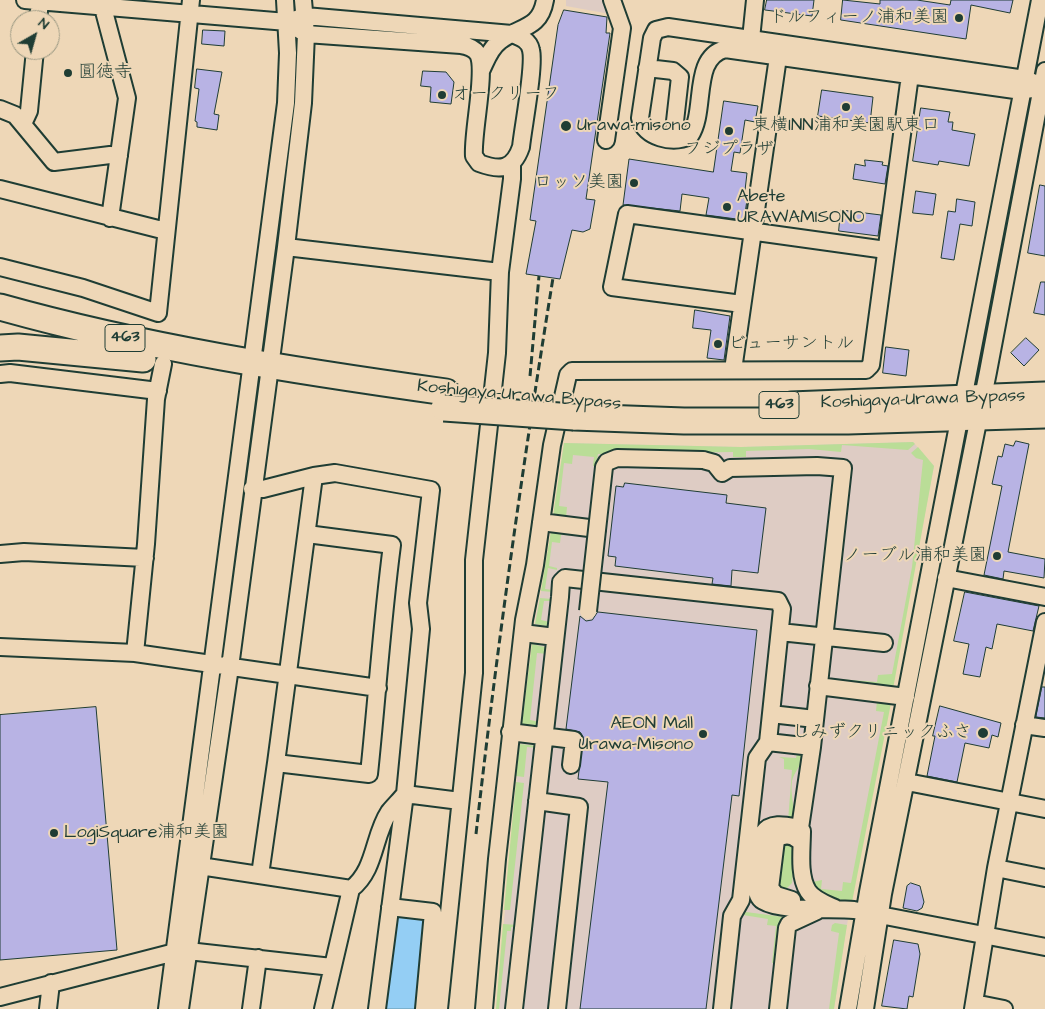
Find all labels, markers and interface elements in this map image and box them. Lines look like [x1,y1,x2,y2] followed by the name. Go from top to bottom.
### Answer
[769,7,949,29] place label: ドルフィーノ浦和美園
[10,10,60,60] north arrow
[953,12,965,24] marker: ドルフィーノ浦和美園
[34,13,53,35] text: N
[78,62,132,84] place label: 圓徳寺
[62,67,74,79] marker: 圓徳寺
[452,84,560,106] place label: オークリーフ
[436,89,448,101] marker: オークリーフ
[840,101,852,113] marker: 東横INN浦和美園駅東口
[577,115,691,137] place label: Urawa-misono
[752,115,940,137] place label: 東横INN浦和美園駅東口
[559,119,573,133] marker: Urawa-misono
[723,125,735,137] marker: フジプラザ
[684,139,774,161] place label: フジプラザ
[534,172,624,194] place label: ロッソ美園
[628,177,640,189] marker: ロッソ美園
[737,186,865,228] place label: Abete URAWAMISONO
[721,201,733,213] marker: Abete URAWAMISONO
[105,324,145,352] road number: 463
[728,333,854,355] place label: ビューサントル
[712,338,724,350] marker: ビューサントル
[416,376,622,416] street label: Koshigaya-Urawa Bypass
[820,386,1026,414] street label: Koshigaya-Urawa Bypass
[759,392,799,418] road number: 463
[843,545,987,567] place label: ノーブル浦和美園
[991,550,1003,562] marker: ノーブル浦和美園
[579,713,693,756] place label: AEON Mall Urawa-Misono
[792,722,972,744] place label: しみずクリニックふさ
[976,726,990,740] marker: しみずクリニックふさ
[697,728,709,740] marker: AEON Mall Urawa-Misono
[64,822,229,844] place label: LogiSquare浦和美園
[48,827,60,839] marker: LogiSquare浦和美園

